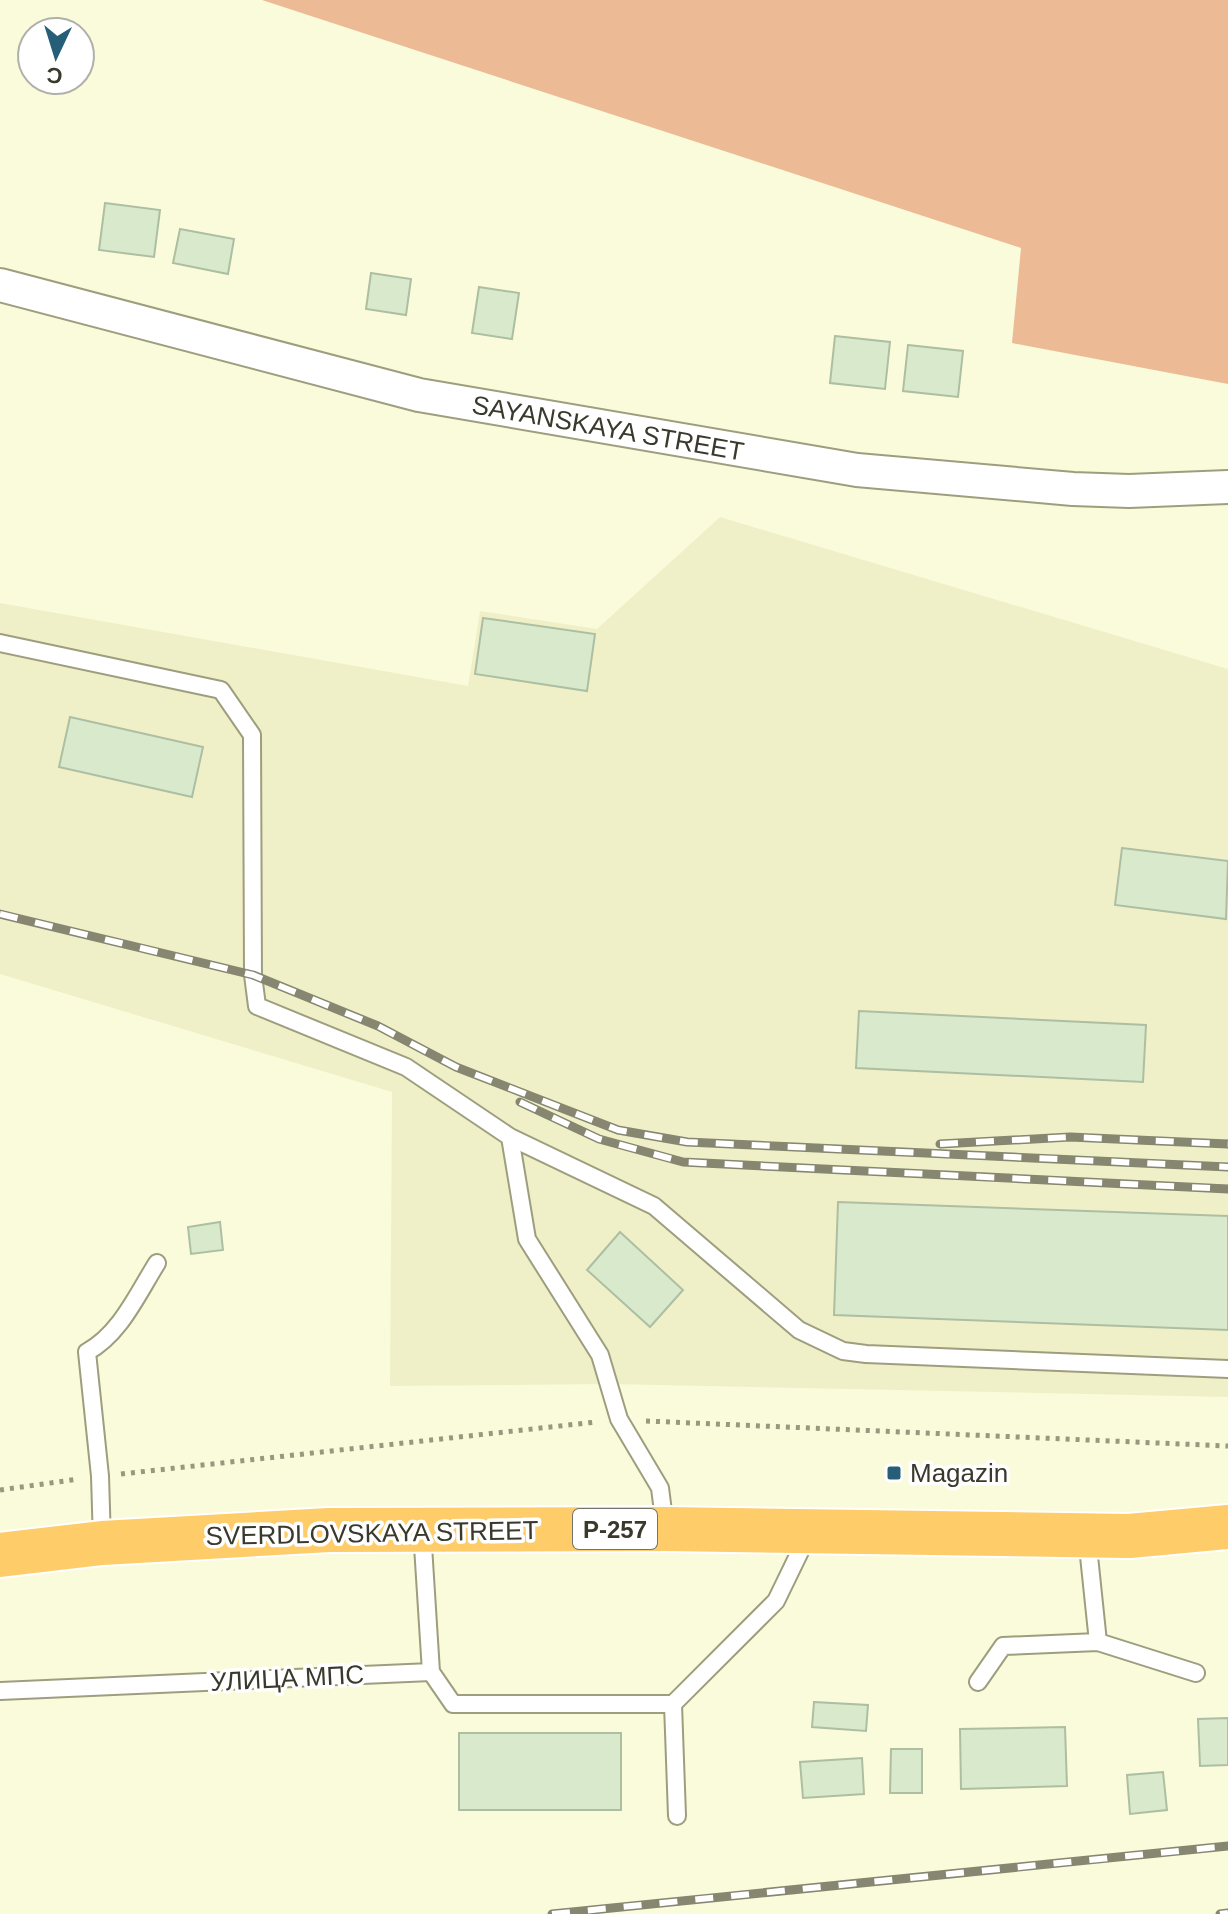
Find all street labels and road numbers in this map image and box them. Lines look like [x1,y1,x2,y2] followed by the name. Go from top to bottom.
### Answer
[470,389,746,467] street label: SAYANSKAYA STREET
[573,1509,657,1549] road number: Р-257
[205,1515,539,1551] street label: SVERDLOVSKAYA STREET
[209,1659,365,1697] street label: УЛИЦА МПС

